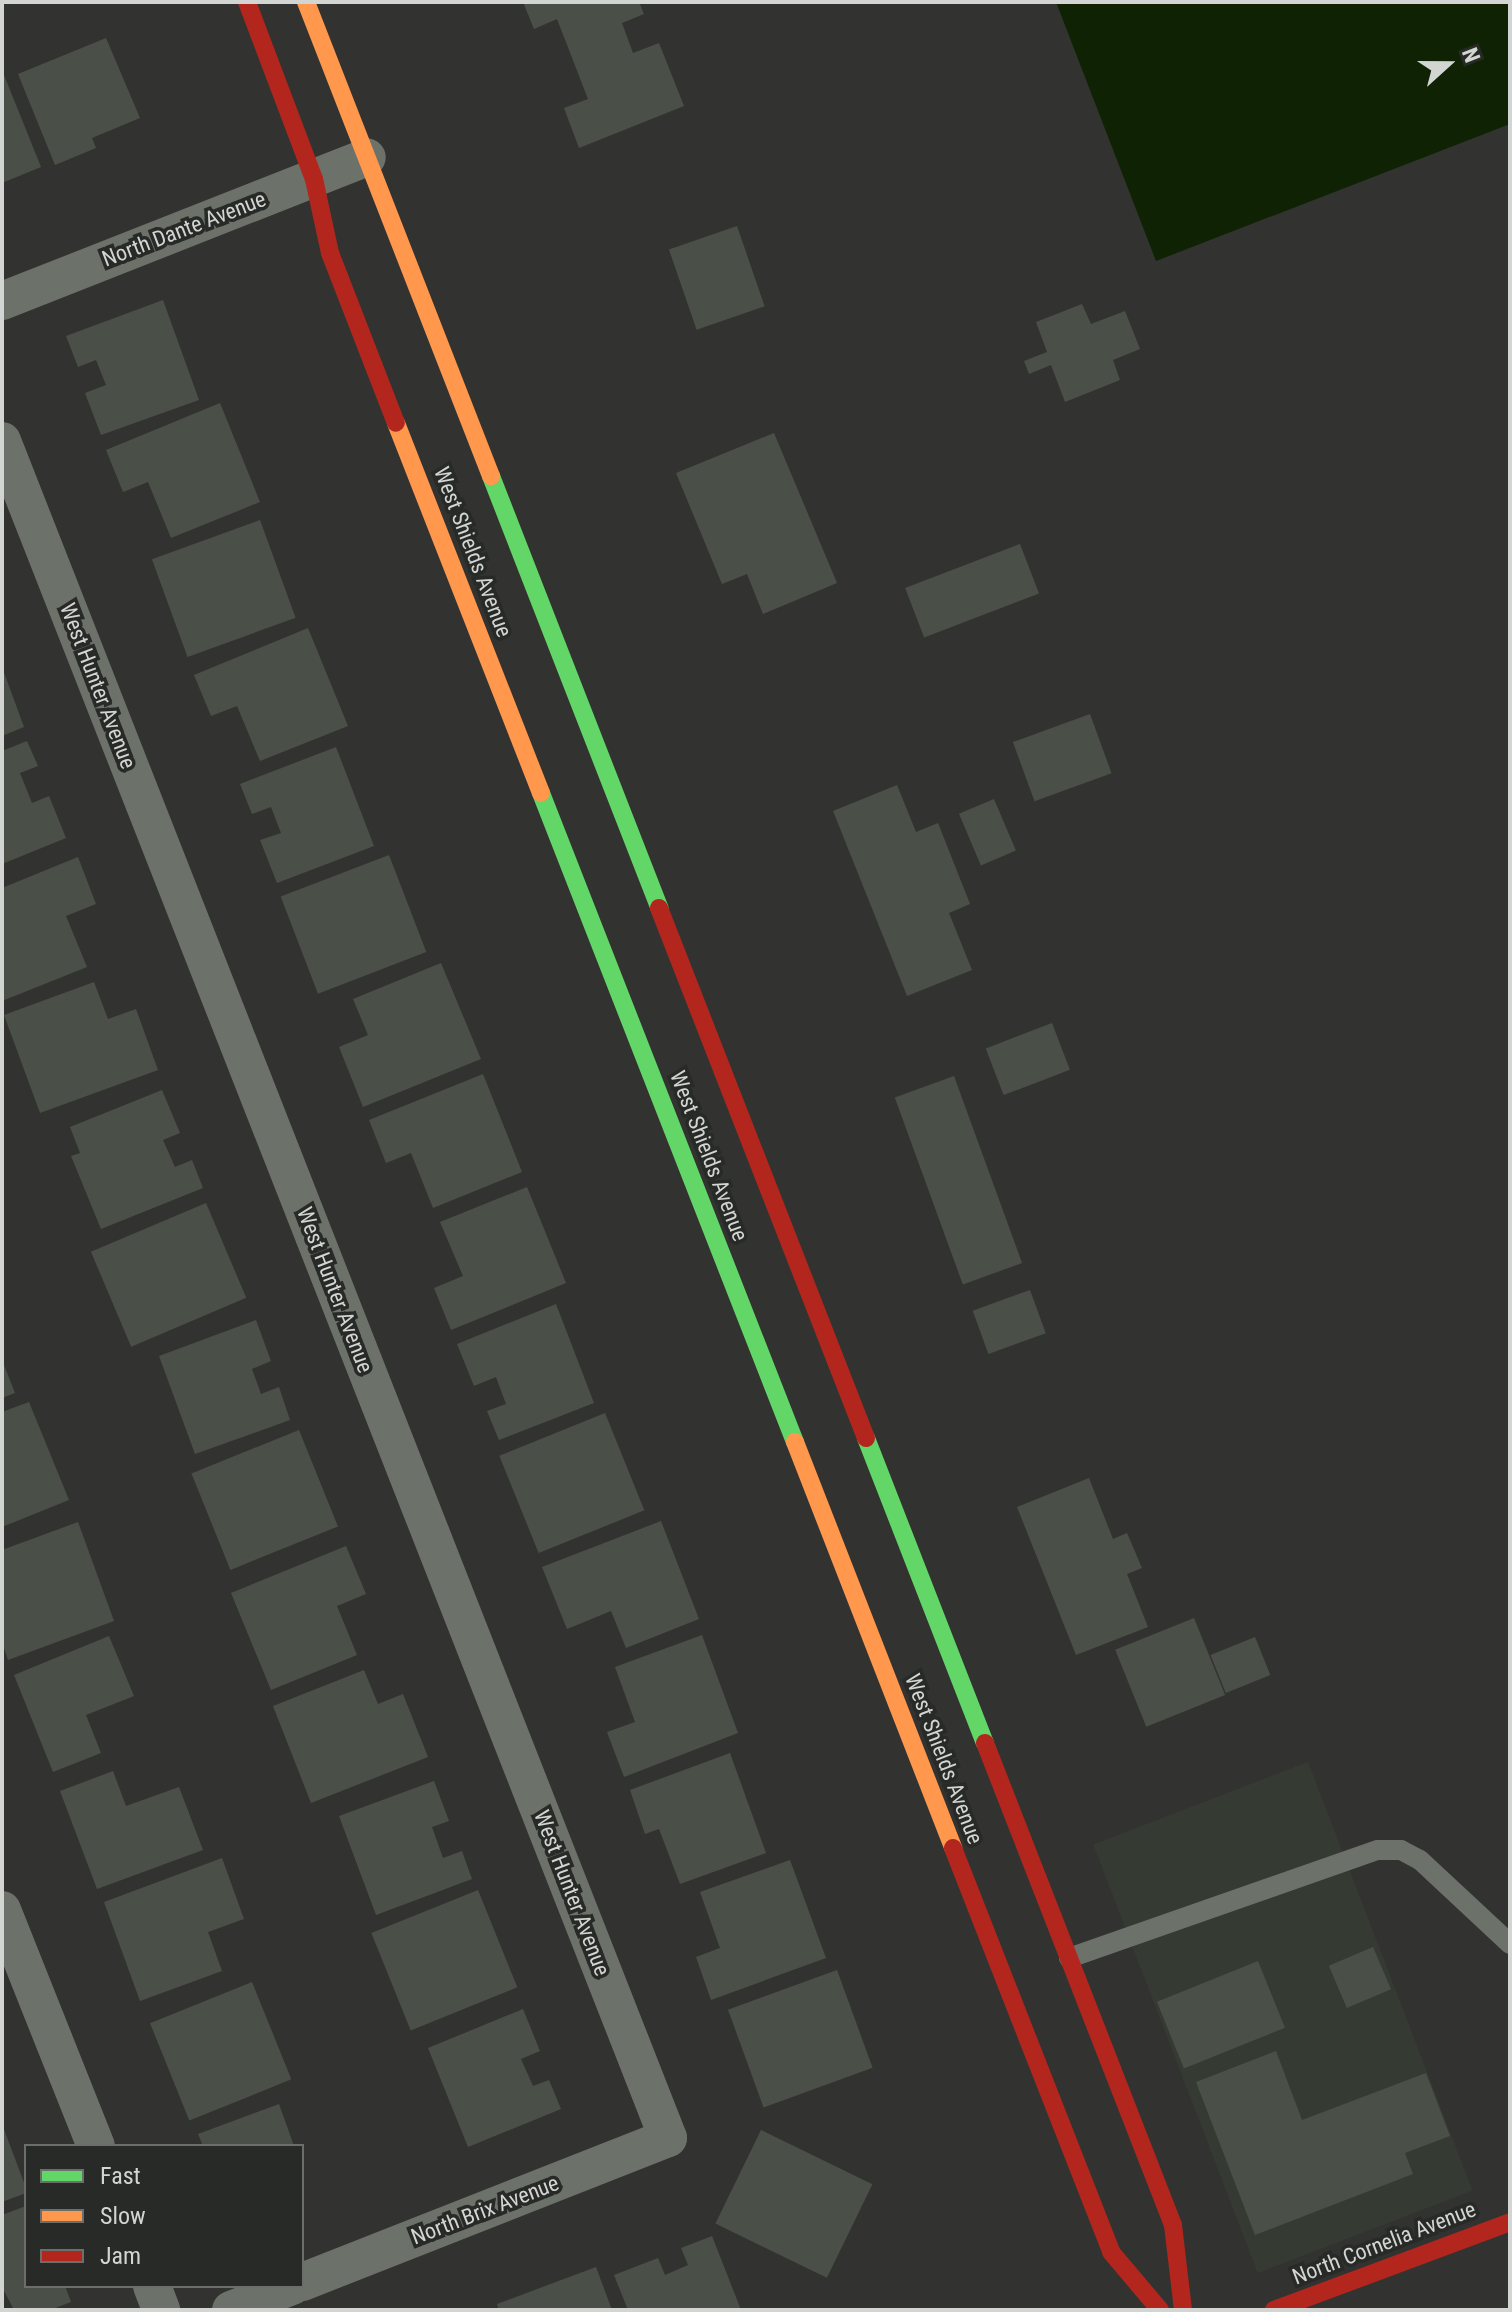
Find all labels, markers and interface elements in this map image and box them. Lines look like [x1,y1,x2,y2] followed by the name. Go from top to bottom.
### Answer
[1408,24,1488,104] north arrow
[1457,44,1485,66] text: N
[98,186,270,272] street label: North Dante Avenue
[428,463,518,641] street label: West Shields Avenue
[54,600,142,772] street label: West Hunter Avenue
[664,1067,754,1245] street label: West Shields Avenue
[291,1204,379,1376] street label: West Hunter Avenue
[899,1670,989,1848] street label: West Shields Avenue
[528,1807,616,1979] street label: West Hunter Avenue
[24,2144,304,2288] legend
[100,2162,141,2190] text: Fast
[407,2170,563,2250] street label: North Brix Avenue
[1289,2196,1479,2290] street label: North Cornelia Avenue
[100,2202,146,2230] text: Slow
[100,2242,141,2270] text: Jam

